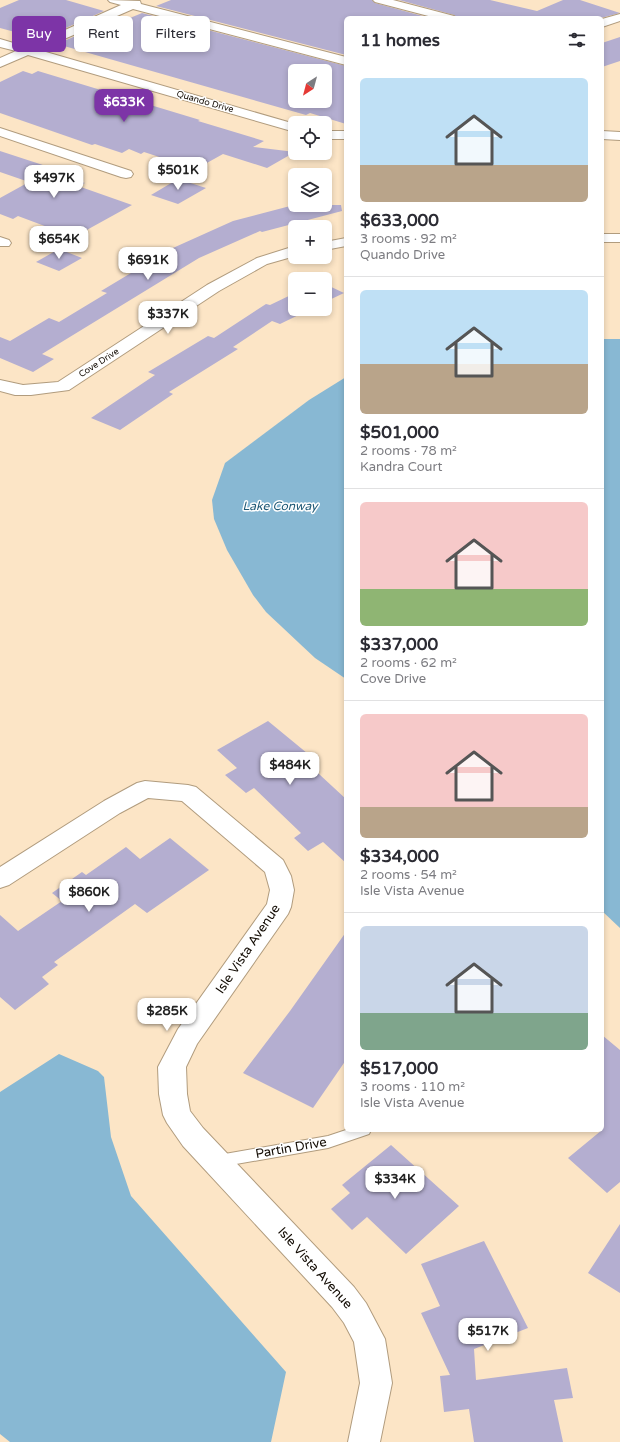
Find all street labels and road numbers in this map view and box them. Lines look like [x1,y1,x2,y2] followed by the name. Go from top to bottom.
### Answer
[175,89,235,115] street label: Quando Drive
[77,346,121,380] street label: Cove Drive
[212,901,284,997] street label: Isle Vista Avenue
[254,1134,328,1162] street label: Partin Drive
[274,1224,356,1312] street label: Isle Vista Avenue

